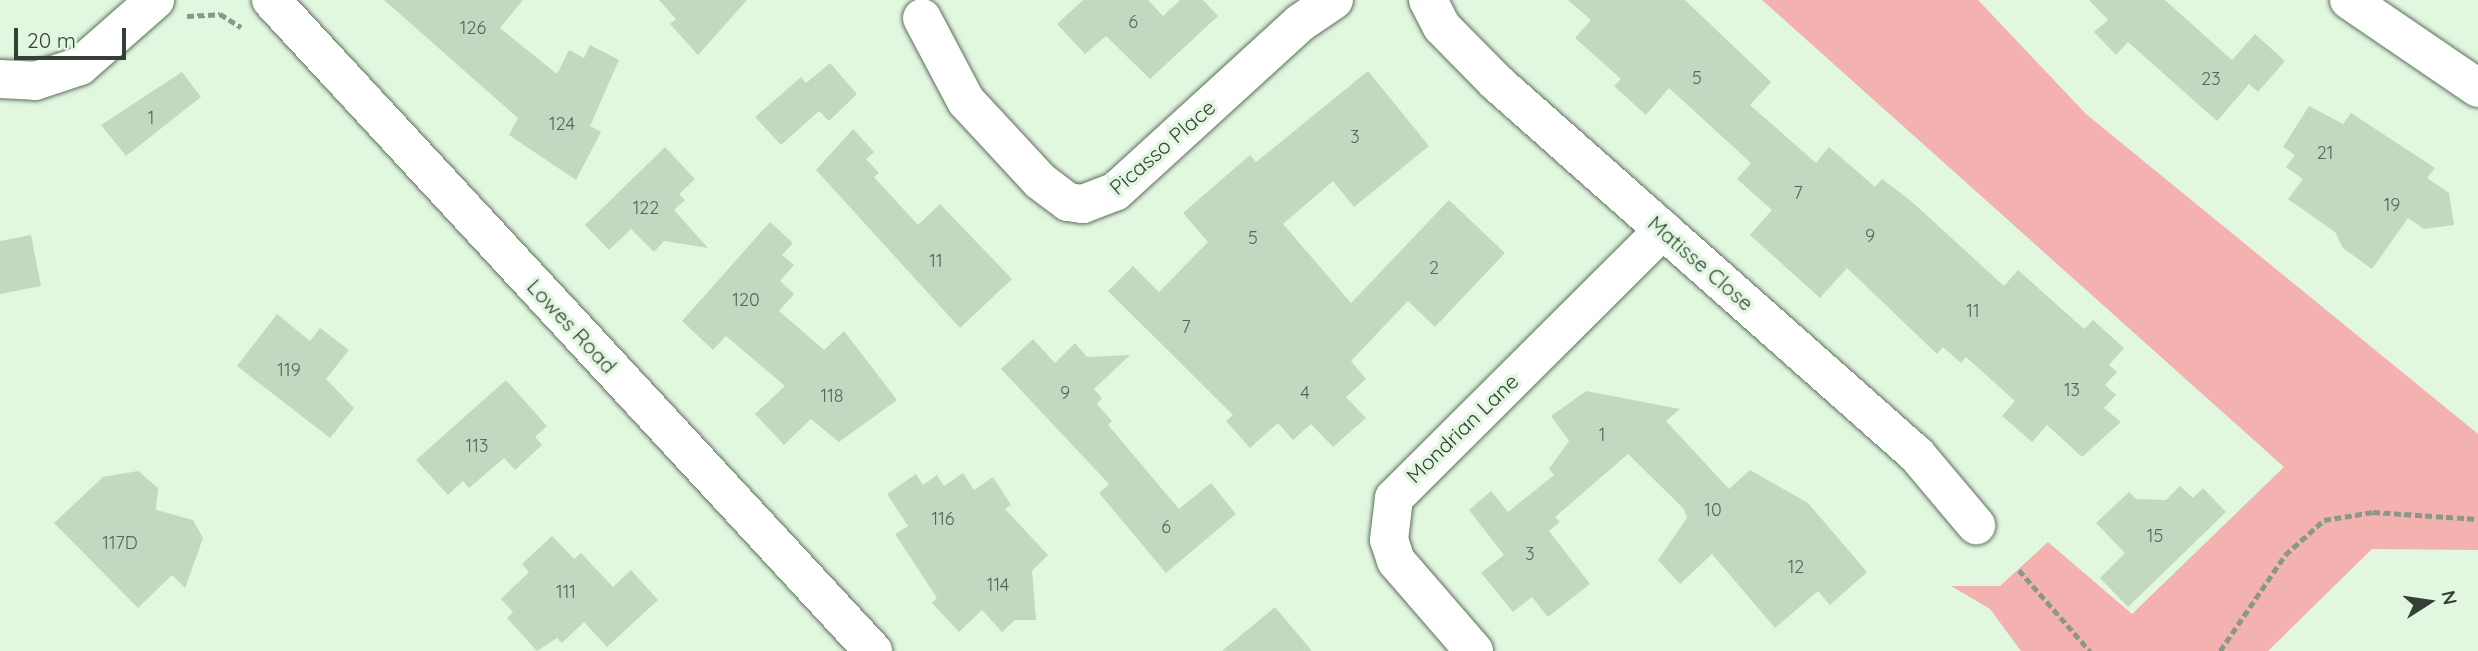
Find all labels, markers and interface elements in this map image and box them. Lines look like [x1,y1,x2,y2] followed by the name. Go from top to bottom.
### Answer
[1128,11,1138,33] house number: 6
[18,14,130,58] scale bar
[460,17,486,39] house number: 126
[27,27,76,53] text: 20 m
[1692,67,1702,89] house number: 5
[2201,68,2221,90] house number: 23
[1104,94,1220,200] street label: Picasso Place
[148,107,154,129] house number: 1
[549,113,575,135] house number: 124
[1350,126,1360,148] house number: 3
[2317,142,2333,164] house number: 21
[1793,182,1803,204] house number: 7
[2384,194,2400,216] house number: 19
[633,197,659,219] house number: 122
[1643,210,1759,316] street label: Matisse Close
[1865,225,1875,247] house number: 9
[1248,227,1258,249] house number: 5
[929,250,943,272] house number: 11
[1429,257,1439,279] house number: 2
[522,274,622,378] street label: Lowes Road
[732,289,760,311] house number: 120
[1966,300,1980,322] house number: 11
[1181,316,1191,338] house number: 7
[277,359,301,381] house number: 119
[1401,368,1523,488] street label: Mondrian Lane
[2064,379,2080,401] house number: 13
[1060,382,1070,404] house number: 9
[1300,382,1310,404] house number: 4
[820,385,844,407] house number: 118
[1599,424,1605,446] house number: 1
[466,435,488,457] house number: 113
[1704,499,1722,521] house number: 10
[931,508,955,530] house number: 116
[1161,516,1171,538] house number: 6
[2147,525,2163,547] house number: 15
[102,532,138,554] house number: 117D
[1525,543,1535,565] house number: 3
[1788,556,1804,578] house number: 12
[2394,567,2464,637] north arrow
[987,574,1009,596] house number: 114
[556,581,576,603] house number: 111
[2436,588,2463,607] text: N

